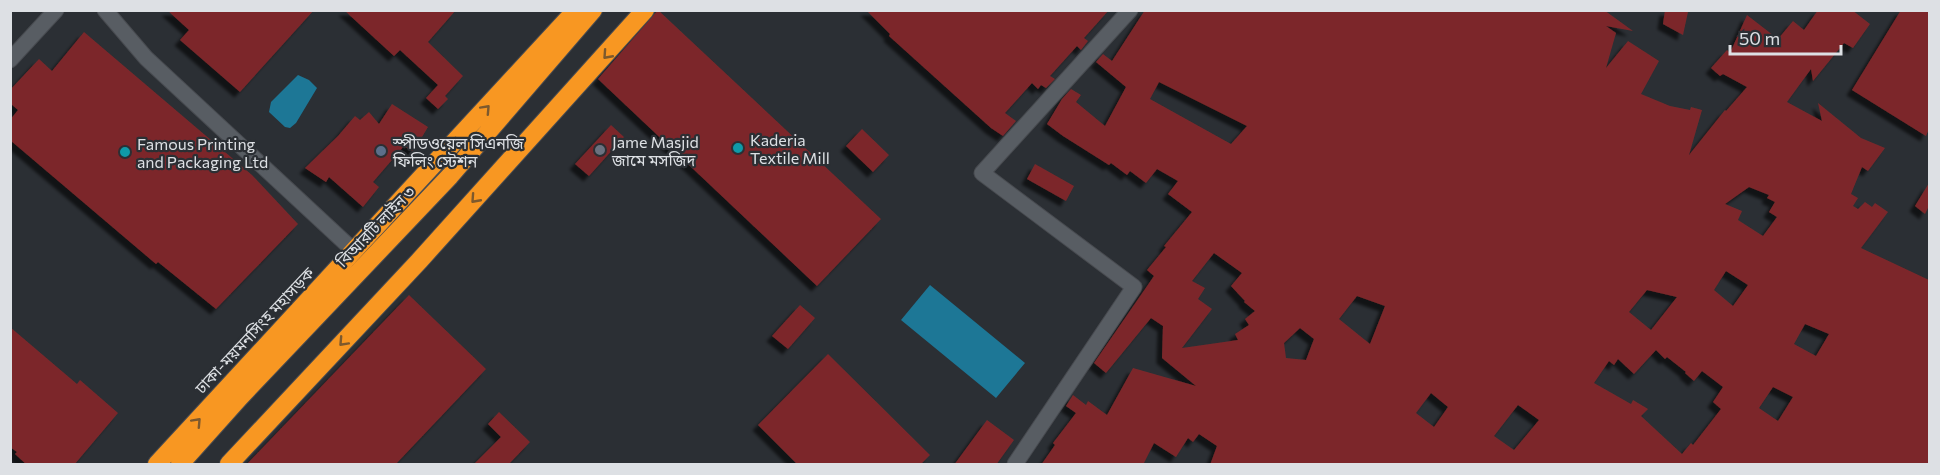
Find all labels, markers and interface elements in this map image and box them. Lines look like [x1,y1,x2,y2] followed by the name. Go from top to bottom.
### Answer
[1730,18,1841,56] scale bar
[1739,27,1780,49] text: 50 m
[603,48,614,58] one-way arrow
[479,105,490,116] one-way arrow
[750,130,830,167] place label: Kaderia Textile Mill
[611,132,699,169] place label: Jame Masjid জামে মসজিদ
[392,133,524,170] place label: স্পীডওয়েল সিএনজি ফিলিং স্টেশন
[137,134,268,171] place label: Famous Printing and Packaging Ltd
[731,141,745,155] marker: Kaderia Textile Mill
[593,143,607,157] marker: Jame Masjid জামে মসজিদ
[374,144,388,158] marker: স্পীডওয়েল সিএনজি ফিলিং স্টেশন
[118,145,132,159] marker: Famous Printing and Packaging Ltd
[331,181,419,271] street label: বিআরটি লাইন ৩
[471,192,482,203] one-way arrow
[190,262,318,398] street label: ঢাকা-ময়মনসিংহ মহাসড়ক
[339,335,350,346] one-way arrow
[189,418,200,429] one-way arrow

